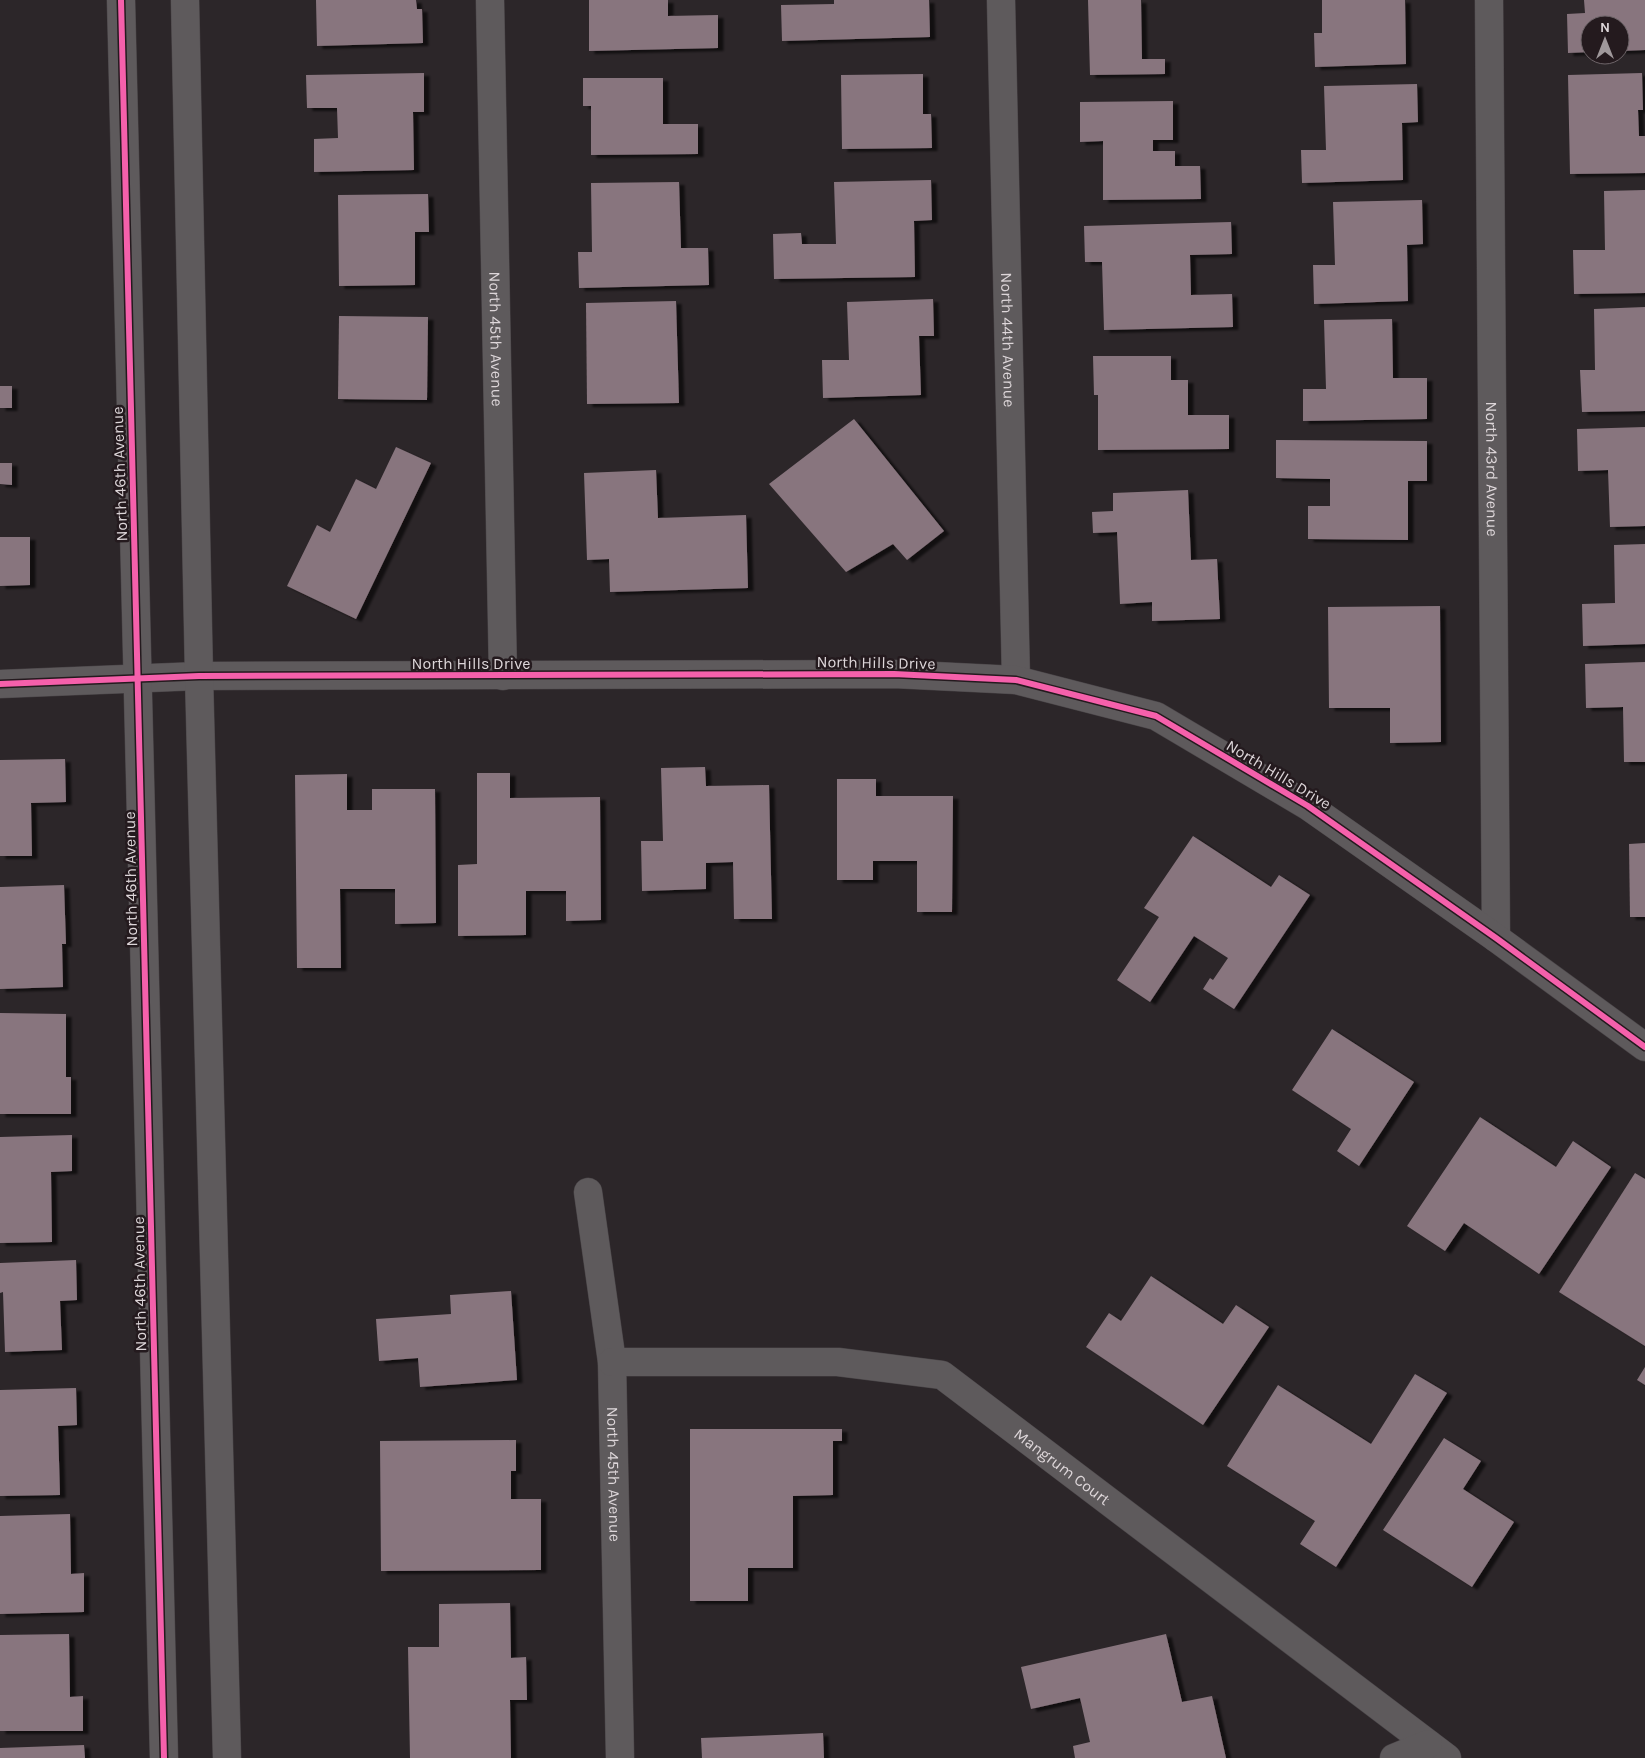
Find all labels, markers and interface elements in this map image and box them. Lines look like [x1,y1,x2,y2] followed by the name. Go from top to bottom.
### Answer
[1580,15,1630,65] north arrow
[1600,19,1610,36] text: N
[485,271,507,407] street label: North 45th Avenue
[997,272,1019,408] street label: North 44th Avenue
[1482,401,1502,537] street label: North 43rd Avenue
[108,406,131,542] street label: North 46th Avenue
[816,652,936,673] street label: North Hills Drive
[412,654,530,673] street label: North Hills Drive
[1223,736,1335,813] street label: North Hills Drive
[120,811,141,947] street label: North 46th Avenue
[129,1216,150,1352] street label: North 46th Avenue
[603,1407,625,1542] street label: North 45th Avenue
[1010,1424,1114,1509] street label: Mangrum Court

